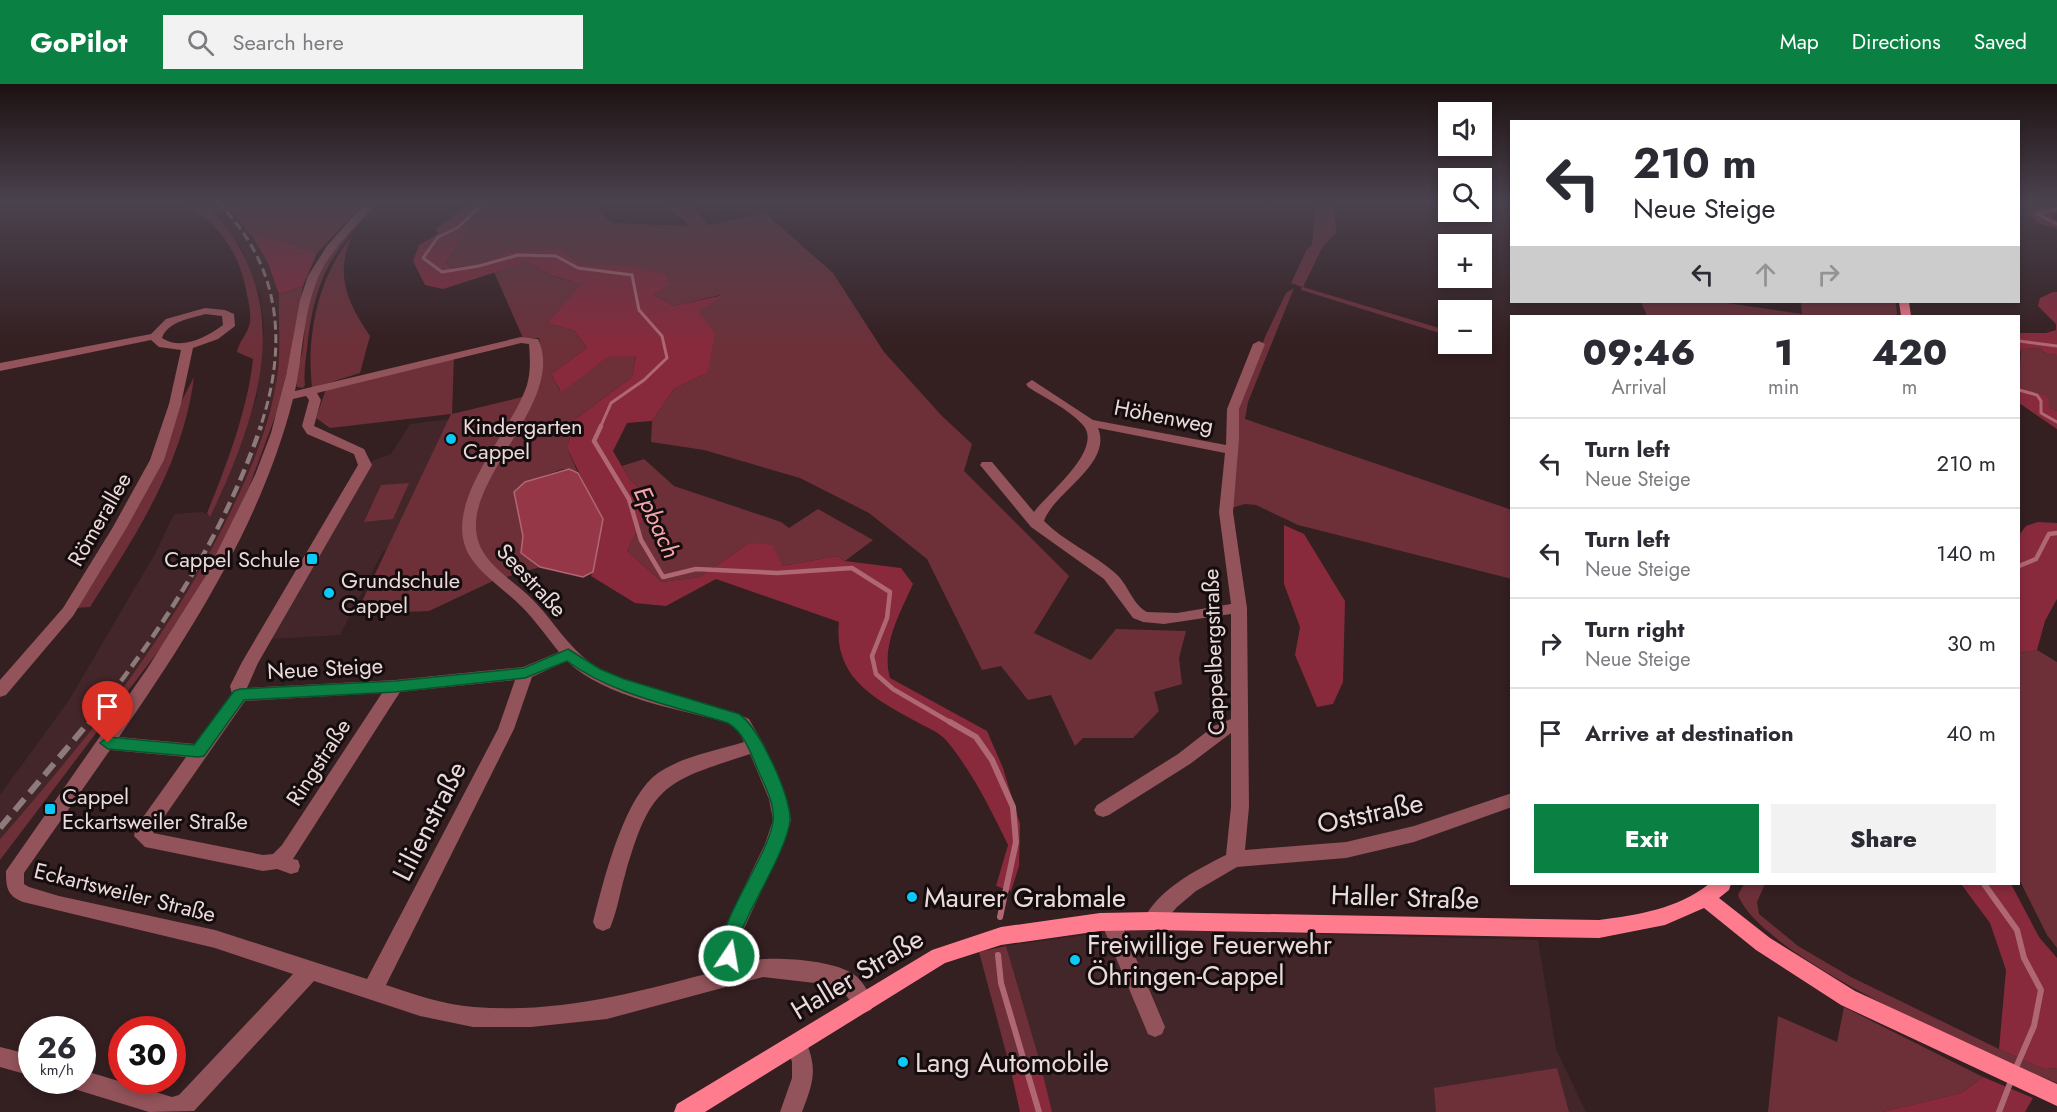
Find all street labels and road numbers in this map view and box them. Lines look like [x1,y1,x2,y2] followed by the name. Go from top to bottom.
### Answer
[1112,391,1216,441] street label: Höhenweg
[59,466,139,572] street label: Römerallee
[489,536,575,624] street label: Seestraße
[1194,568,1232,736] street label: Cappelbergstraße
[266,649,384,687] street label: Neue Steige
[278,712,358,812] street label: Ringstraße
[382,755,476,887] street label: Lilienstraße
[1313,783,1427,843] street label: Oststraße
[31,854,219,930] street label: Eckartsweiler Straße
[1330,875,1480,919] street label: Haller Straße
[783,919,931,1029] street label: Haller Straße

